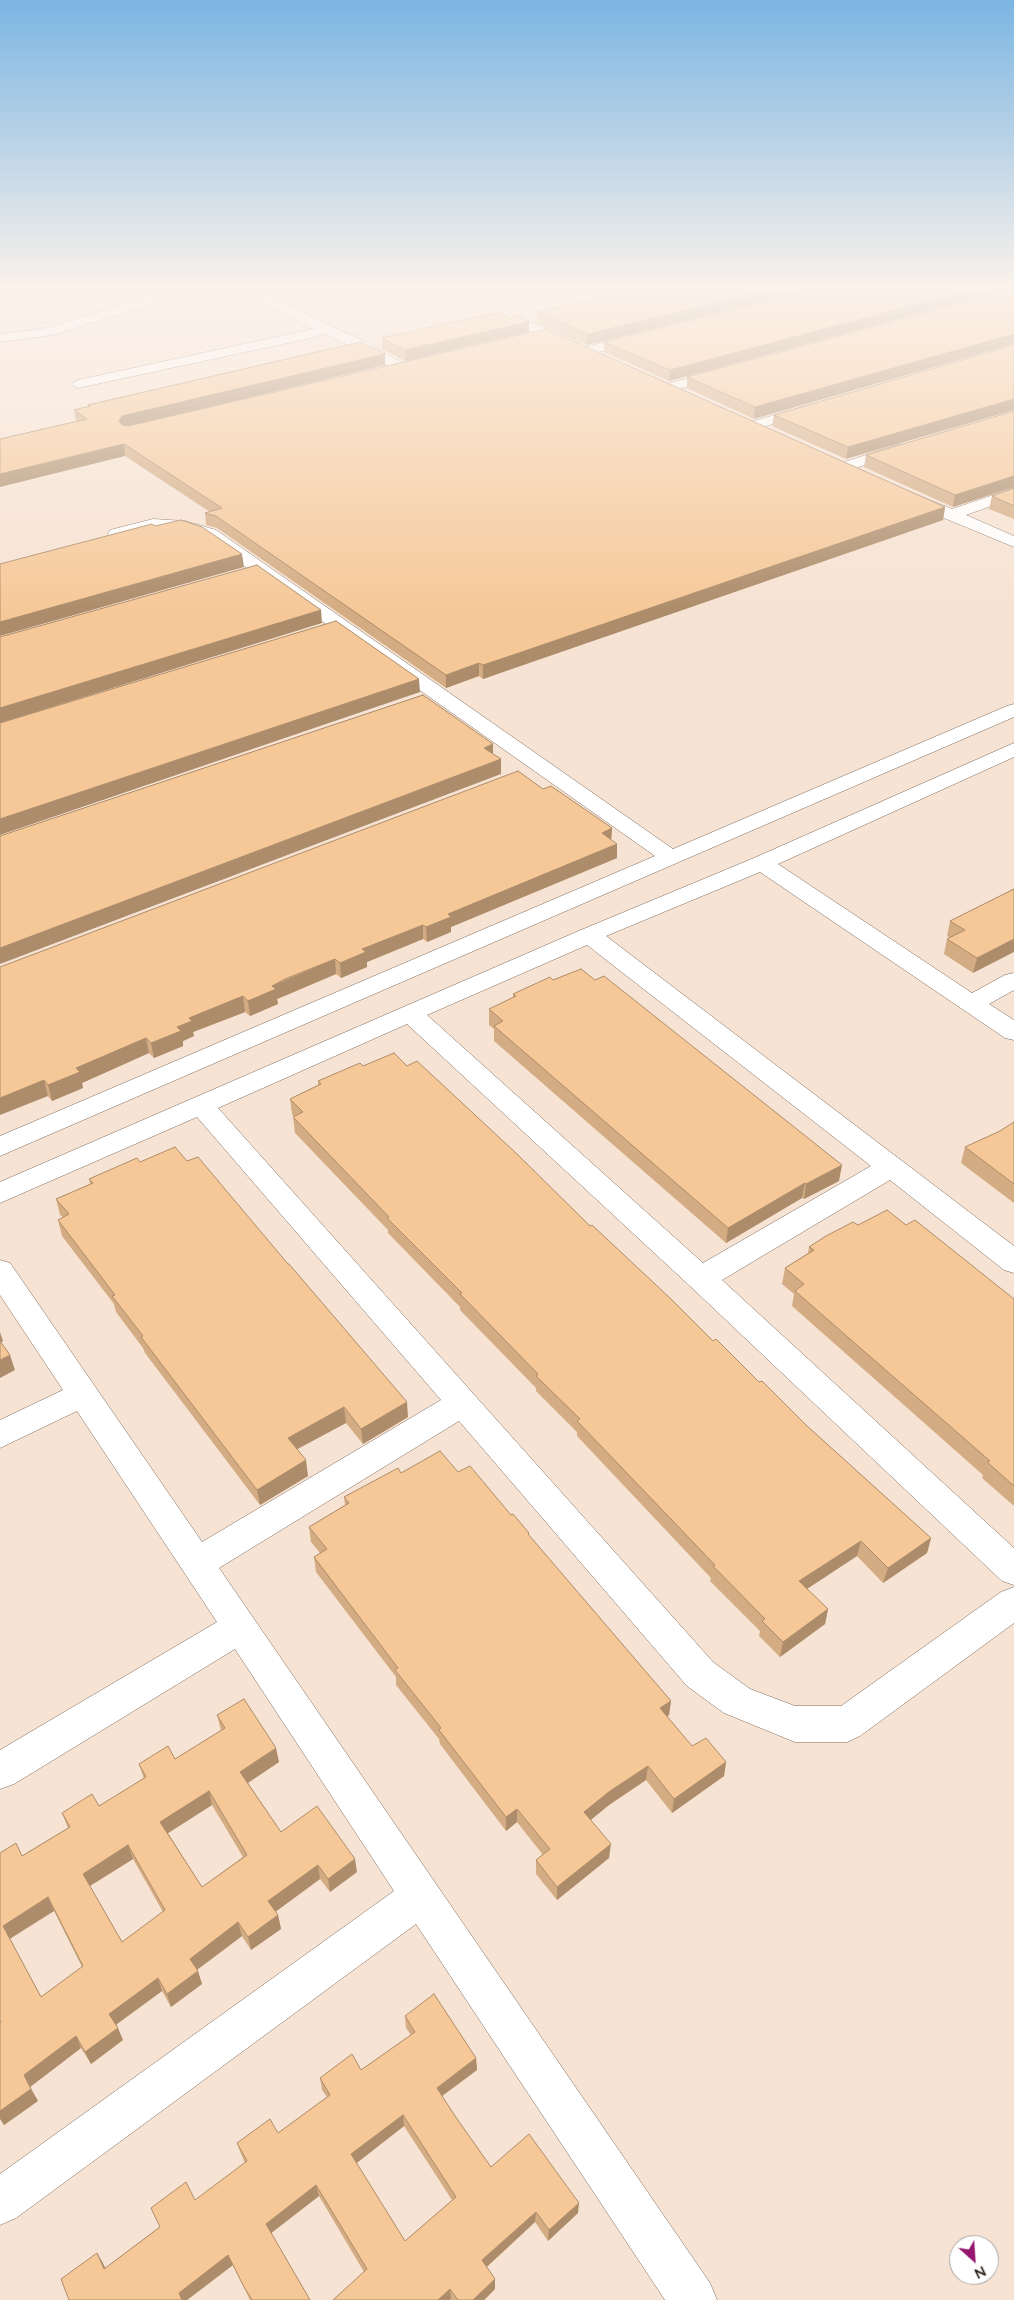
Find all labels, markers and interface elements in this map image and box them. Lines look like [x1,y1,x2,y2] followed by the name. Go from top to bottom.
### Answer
[949,2235,999,2285] north arrow
[972,2263,989,2283] text: N

